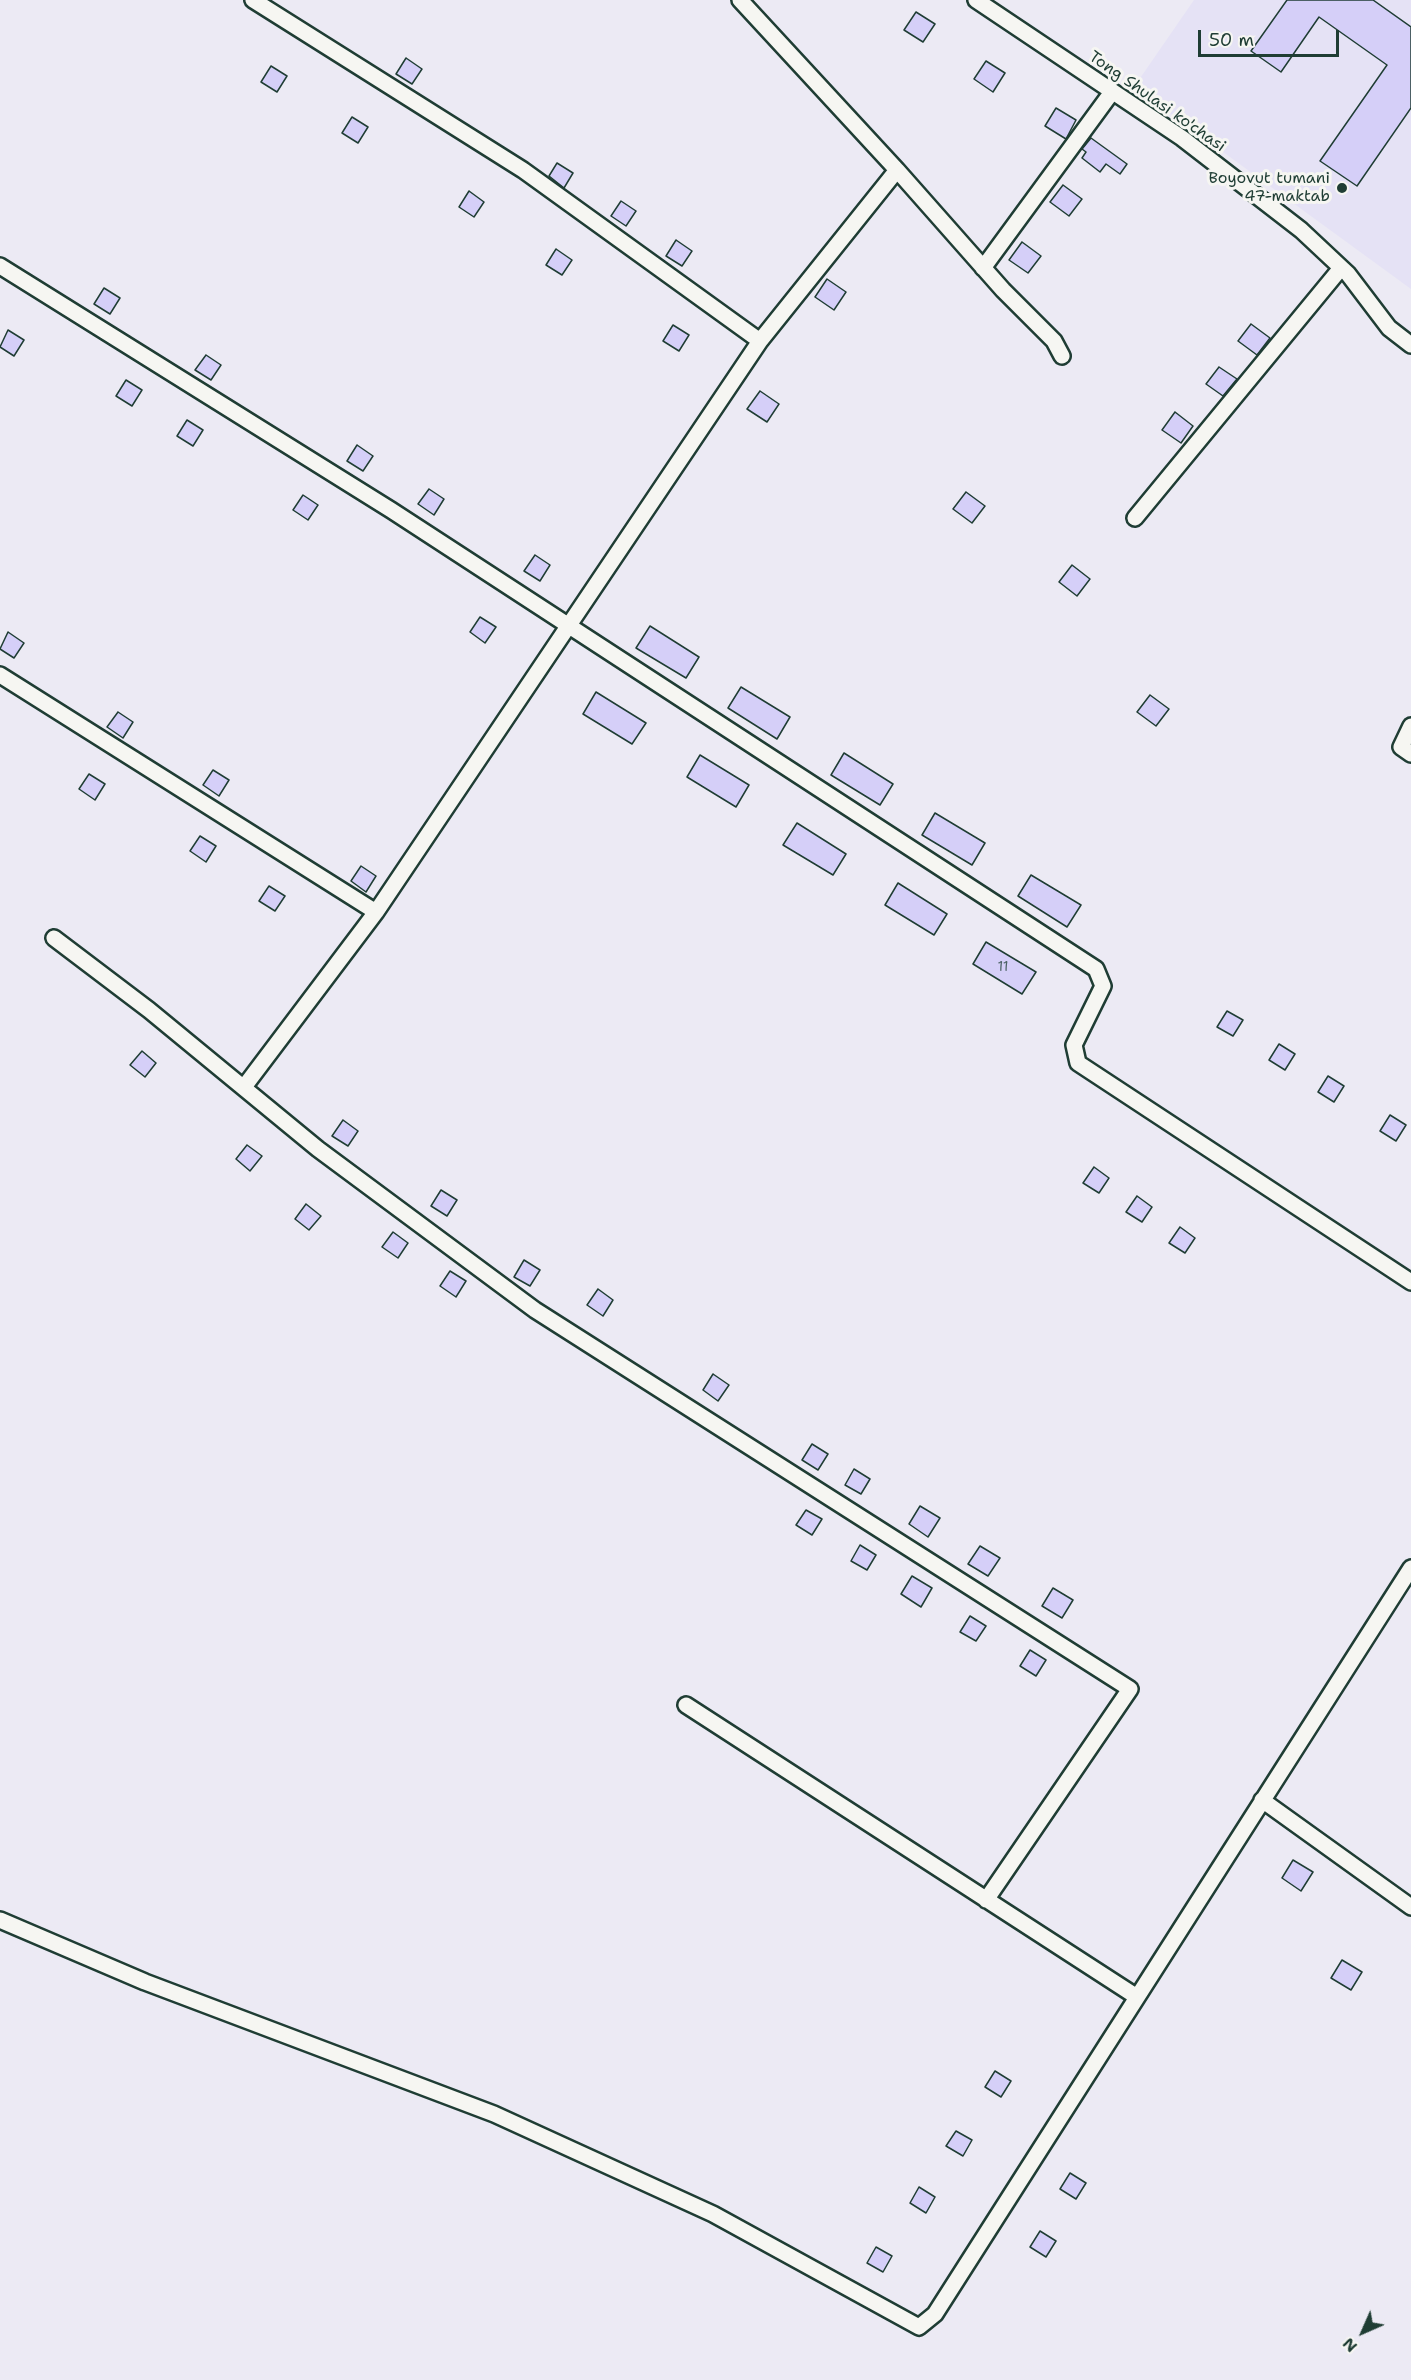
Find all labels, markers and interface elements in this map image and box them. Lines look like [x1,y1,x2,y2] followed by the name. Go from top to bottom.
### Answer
[1201,18,1342,56] scale bar
[1209,28,1254,52] text: 50 m
[1085,48,1229,156] street label: Tong Shulasi ko'chasi
[1209,169,1330,207] place label: Boyovut tumani 47-maktab
[1335,181,1349,195] marker: Boyovut tumani 47-maktab
[997,959,1009,975] house number: 11
[1333,2302,1393,2362] north arrow
[1338,2333,1362,2357] text: N

